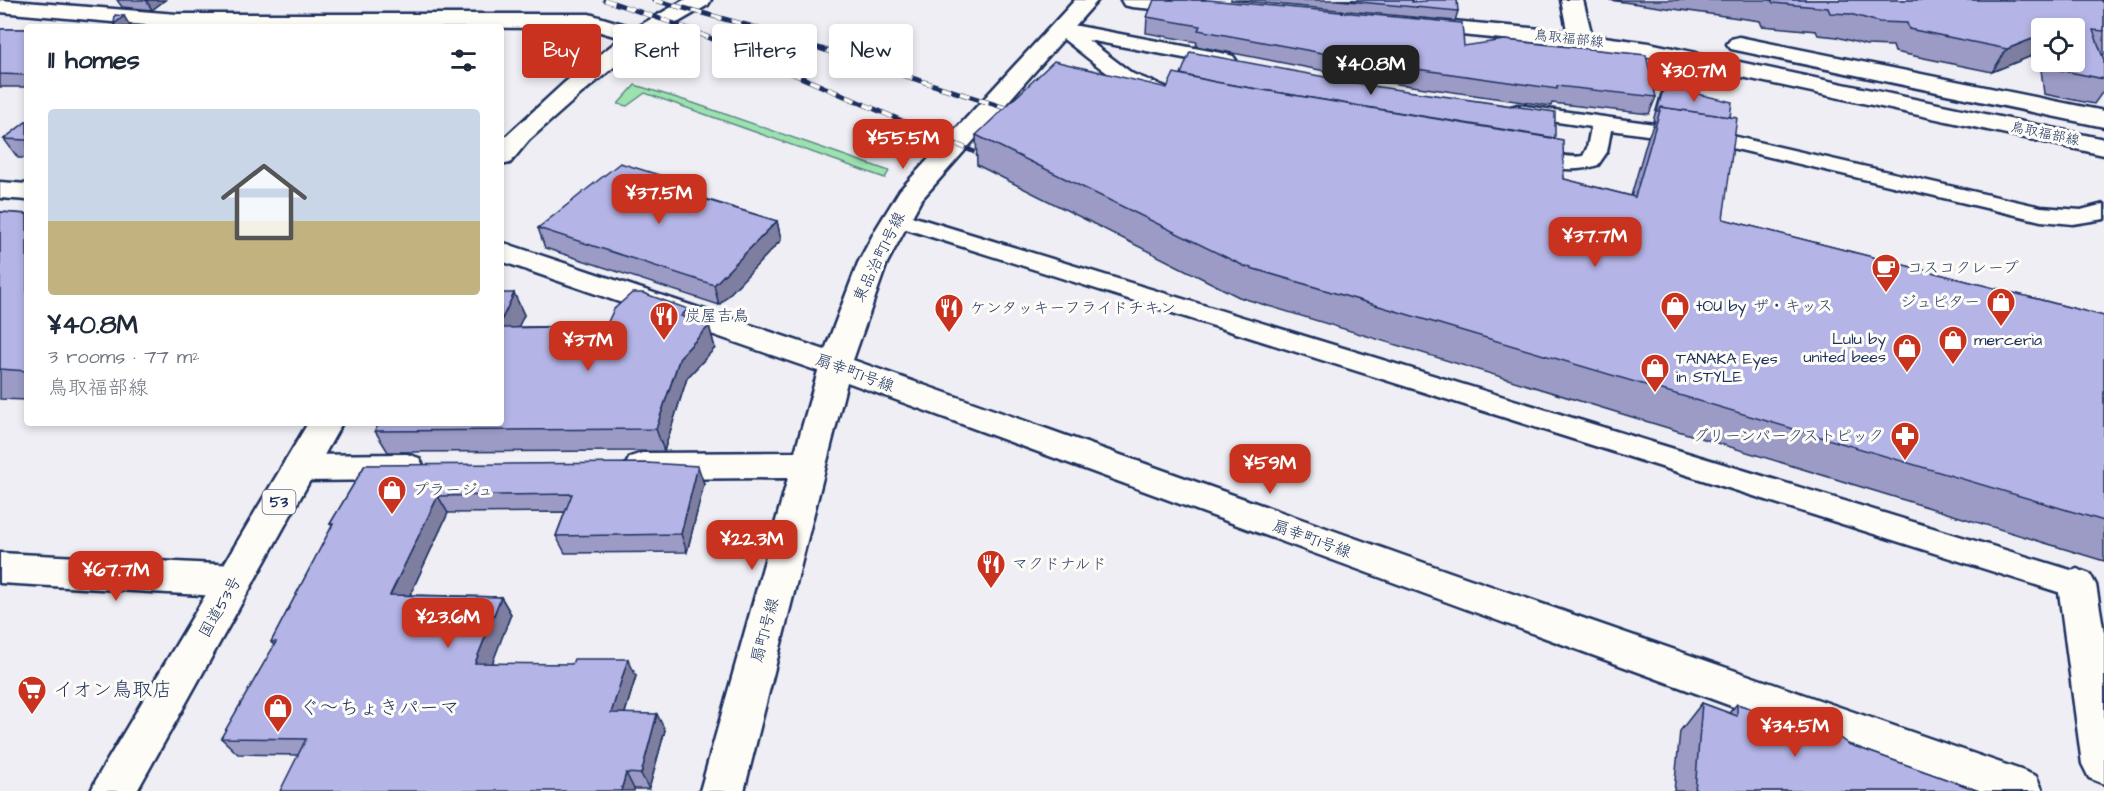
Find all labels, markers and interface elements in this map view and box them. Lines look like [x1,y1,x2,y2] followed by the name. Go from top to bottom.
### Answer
[2031,18,2085,72] map controls
[2031,18,2085,72] button: locate
[522,24,601,78] chip: Buy
[613,24,700,78] chip: Rent
[712,24,817,78] chip: Filters
[829,24,913,78] chip: New
[1533,25,1605,53] street label: 鳥取福部線
[48,42,140,78] text: 11 homes
[447,44,480,77] icon: filters
[1322,45,1420,96] pin: ¥40.8M
[1336,50,1406,78] text: ¥40.8M
[1645,52,1743,103] pin: ¥30.7M
[1661,57,1727,85] text: ¥30.7M
[2009,117,2081,151] street label: 鳥取福部線
[854,119,952,170] pin: ¥55.5M
[867,124,939,152] text: ¥55.5M
[210,148,318,256] icon: home
[610,174,708,225] pin: ¥37.5M
[626,179,692,207] text: ¥37.5M
[848,208,910,306] street label: 東品治町1号線
[1546,217,1644,268] pin: ¥37.7M
[1563,222,1627,250] text: ¥37.7M
[1870,252,1902,294] cafe icon: コスコクレープ
[1907,257,2019,279] place label: コスコクレープ
[1985,286,2017,328] shop icon: ジュピター
[1659,290,1691,332] shop icon: tOU by ザ・キッス
[1900,291,1980,313] place label: ジュピター
[933,292,965,334] restaurant icon: ケンタッキーフライドチキン
[1696,295,1833,318] place label: tOU by ザ・キッス
[970,297,1176,319] place label: ケンタッキーフライドチキン
[648,300,680,342] restaurant icon: 炭屋吉鳥
[685,305,749,327] place label: 炭屋吉鳥
[48,307,138,343] text: ¥40.8M
[552,321,624,372] pin: ¥37M
[1937,324,1969,366] shop icon: merceria
[563,326,613,354] text: ¥37M
[1803,328,1886,368] place label: Lulu by united bees
[1974,329,2042,351] place label: merceria
[1891,332,1923,374] shop icon: Lulu by united bees
[48,343,200,371] text: 3 rooms · 77 m²
[1676,348,1778,388] place label: TANAKA Eyes in STYLE
[813,349,897,397] street label: 扇幸町1号線
[1639,352,1671,394] shop icon: TANAKA Eyes in STYLE
[48,374,148,402] text: 鳥取福部線
[1889,420,1921,462] pharmacy icon: グリーンパークストピック
[1693,425,1884,447] place label: グリーンパークストピック
[1234,444,1306,495] pin: ¥59M
[1244,449,1296,477] text: ¥59M
[376,474,408,516] shop icon: プラージュ
[413,479,493,501] place label: プラージュ
[262,490,296,514] road number: 53
[1270,515,1354,563] street label: 扇幸町1号線
[703,520,801,571] pin: ¥22.3M
[720,525,784,553] text: ¥22.3M
[975,548,1007,590] restaurant icon: マクドナルド
[67,551,165,602] pin: ¥67.7M
[1012,553,1107,575] place label: マクドナルド
[82,556,150,584] text: ¥67.7M
[194,572,246,642] street label: 国道53号
[746,595,784,665] street label: 扇町1号線
[399,598,497,649] pin: ¥23.6M
[416,603,480,631] text: ¥23.6M
[16,674,48,716] supermarket icon: イオン鳥取店
[53,676,172,704] place label: イオン鳥取店
[262,692,294,734] shop icon: ぐ〜ちょきパーマ
[299,694,459,722] place label: ぐ〜ちょきパーマ
[1746,707,1844,758] pin: ¥34.5M
[1761,712,1829,740] text: ¥34.5M

